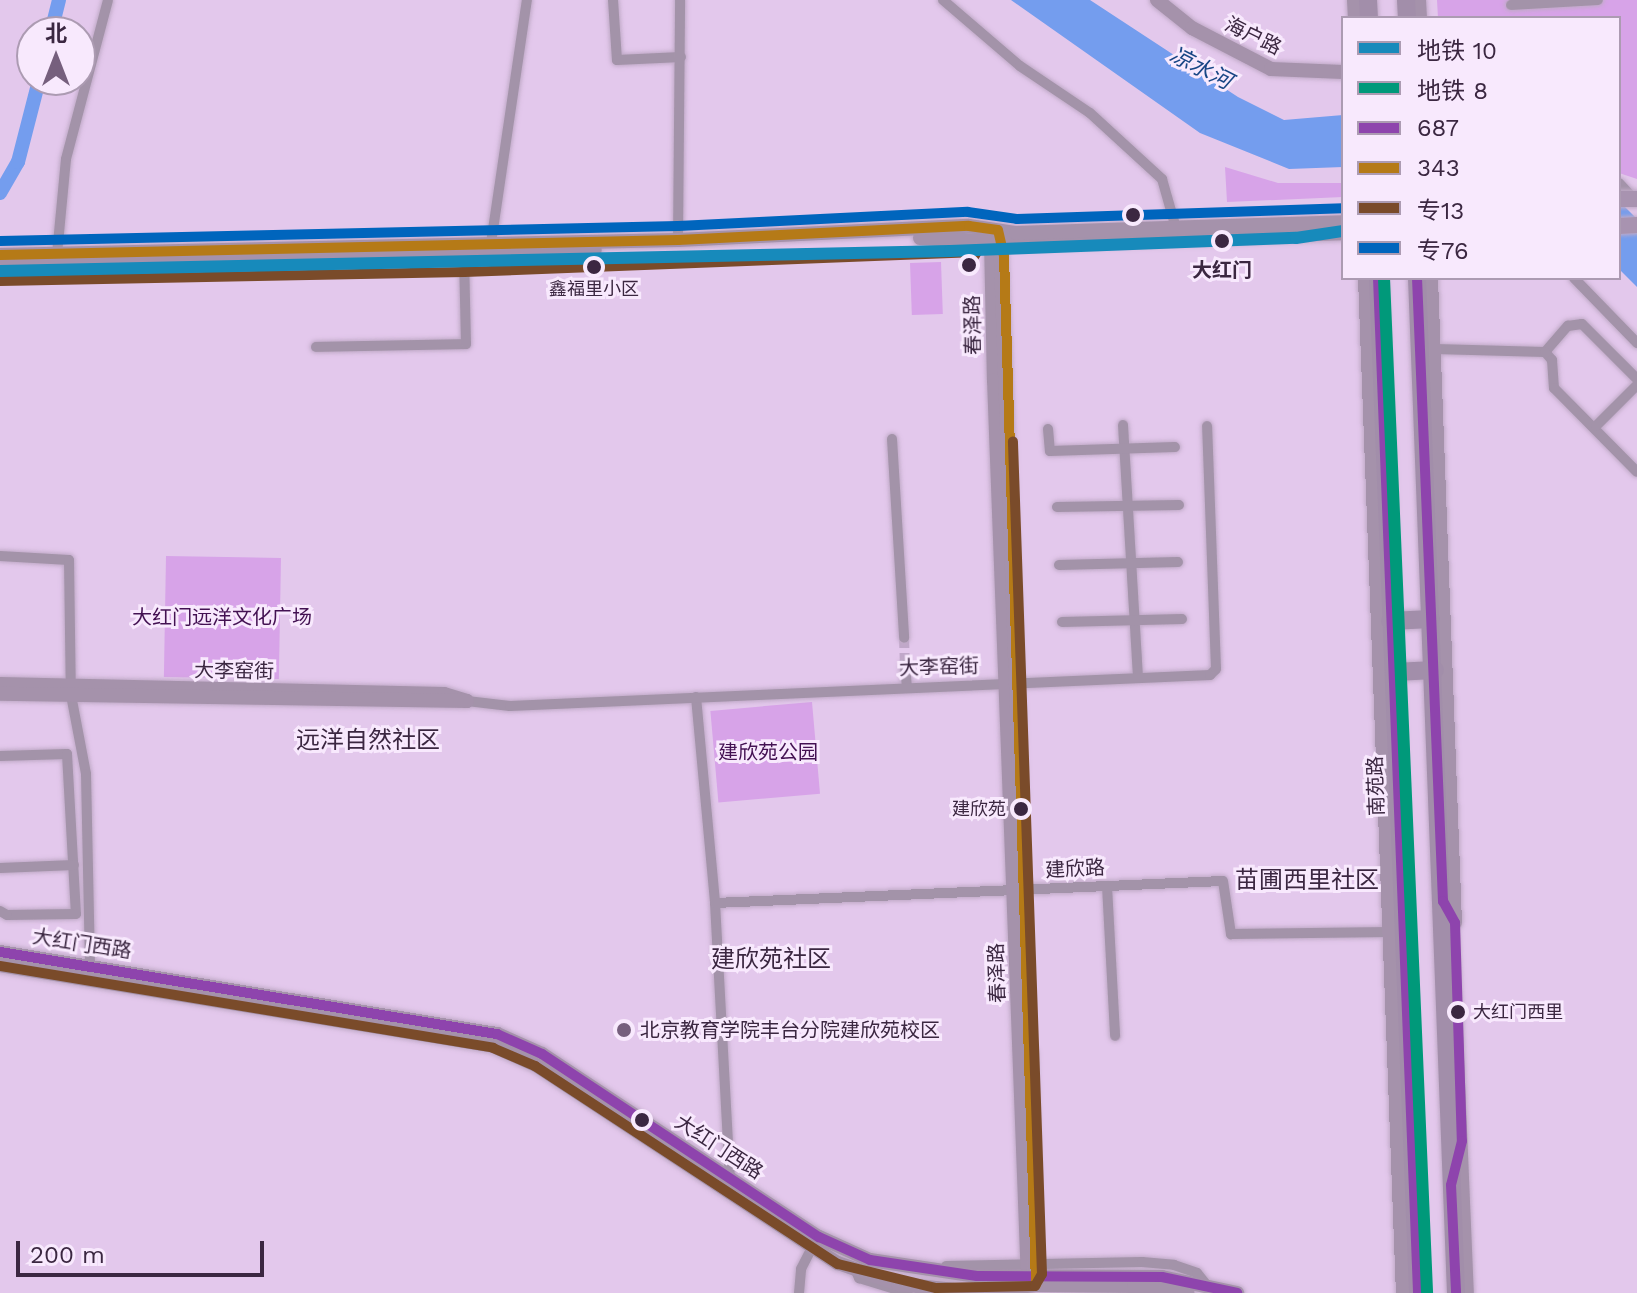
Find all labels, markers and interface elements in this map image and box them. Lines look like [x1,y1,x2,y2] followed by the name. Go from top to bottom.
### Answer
[1221,12,1285,60] street label: 海户路
[16,16,96,96] north arrow
[1341,16,1621,280] legend
[45,21,67,46] text: 北
[1417,37,1497,65] text: 地铁 10
[1166,41,1236,95] water label: 凉水河
[1417,77,1488,105] text: 地铁 8
[1417,114,1459,142] text: 687
[1417,154,1460,182] text: 343
[1417,197,1464,225] text: 专13
[1125,207,1141,223] unlabelled marker
[1209,228,1235,254] marker: 大红门
[1417,237,1469,265] text: 专76
[961,257,977,273] unlabelled marker
[1192,258,1252,282] place label: 大红门
[586,259,602,275] marker: 鑫福里小区
[549,278,639,300] place label: 鑫福里小区
[960,295,986,355] street label: 春泽路
[132,605,312,629] park label: 大红门远洋文化广场
[899,654,979,680] street label: 大李窑街
[194,658,274,684] street label: 大李窑街
[296,727,440,755] district label: 远洋自然社区
[718,740,818,764] park label: 建欣苑公园
[1363,756,1389,816] street label: 南苑路
[952,798,1006,820] place label: 建欣苑
[1013,801,1029,817] marker: 建欣苑
[1044,855,1106,883] street label: 建欣路
[1235,867,1379,895] district label: 苗圃西里社区
[31,924,133,964] street label: 大红门西路
[984,943,1010,1003] street label: 春泽路
[711,946,831,974] district label: 建欣苑社区
[1473,1001,1563,1023] place label: 大红门西里
[1450,1004,1466,1020] marker: 大红门西里
[640,1018,940,1042] place label: 北京教育学院丰台分院建欣苑校区
[615,1021,633,1039] marker: 北京教育学院丰台分院建欣苑校区
[671,1110,767,1184] street label: 大红门西路
[634,1112,650,1128] unlabelled marker
[20,1225,268,1275] scale bar
[30,1241,105,1269] text: 200 m

